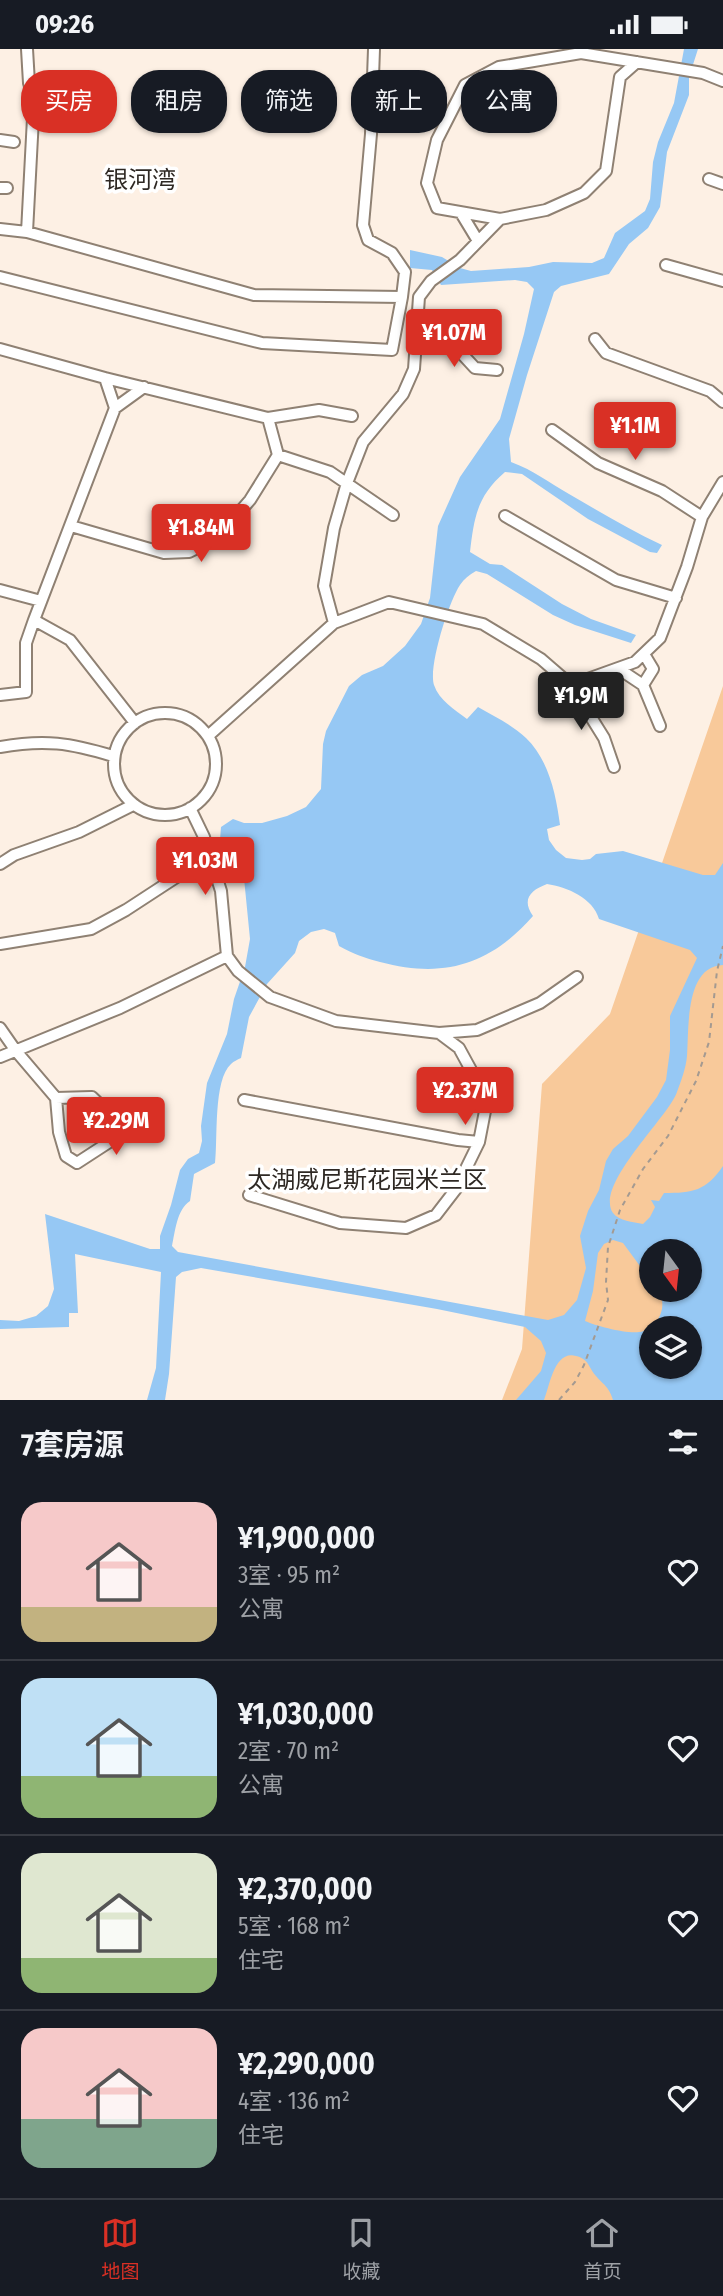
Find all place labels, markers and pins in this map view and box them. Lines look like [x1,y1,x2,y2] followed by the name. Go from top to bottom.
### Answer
[397,309,511,369] pin: ¥1.07M
[586,403,684,462] pin: ¥1.1M
[144,505,258,564] pin: ¥1.84M
[532,673,630,732] pin: ¥1.9M
[148,837,262,897] pin: ¥1.03M
[408,1067,522,1127] pin: ¥2.37M
[59,1097,173,1157] pin: ¥2.29M

